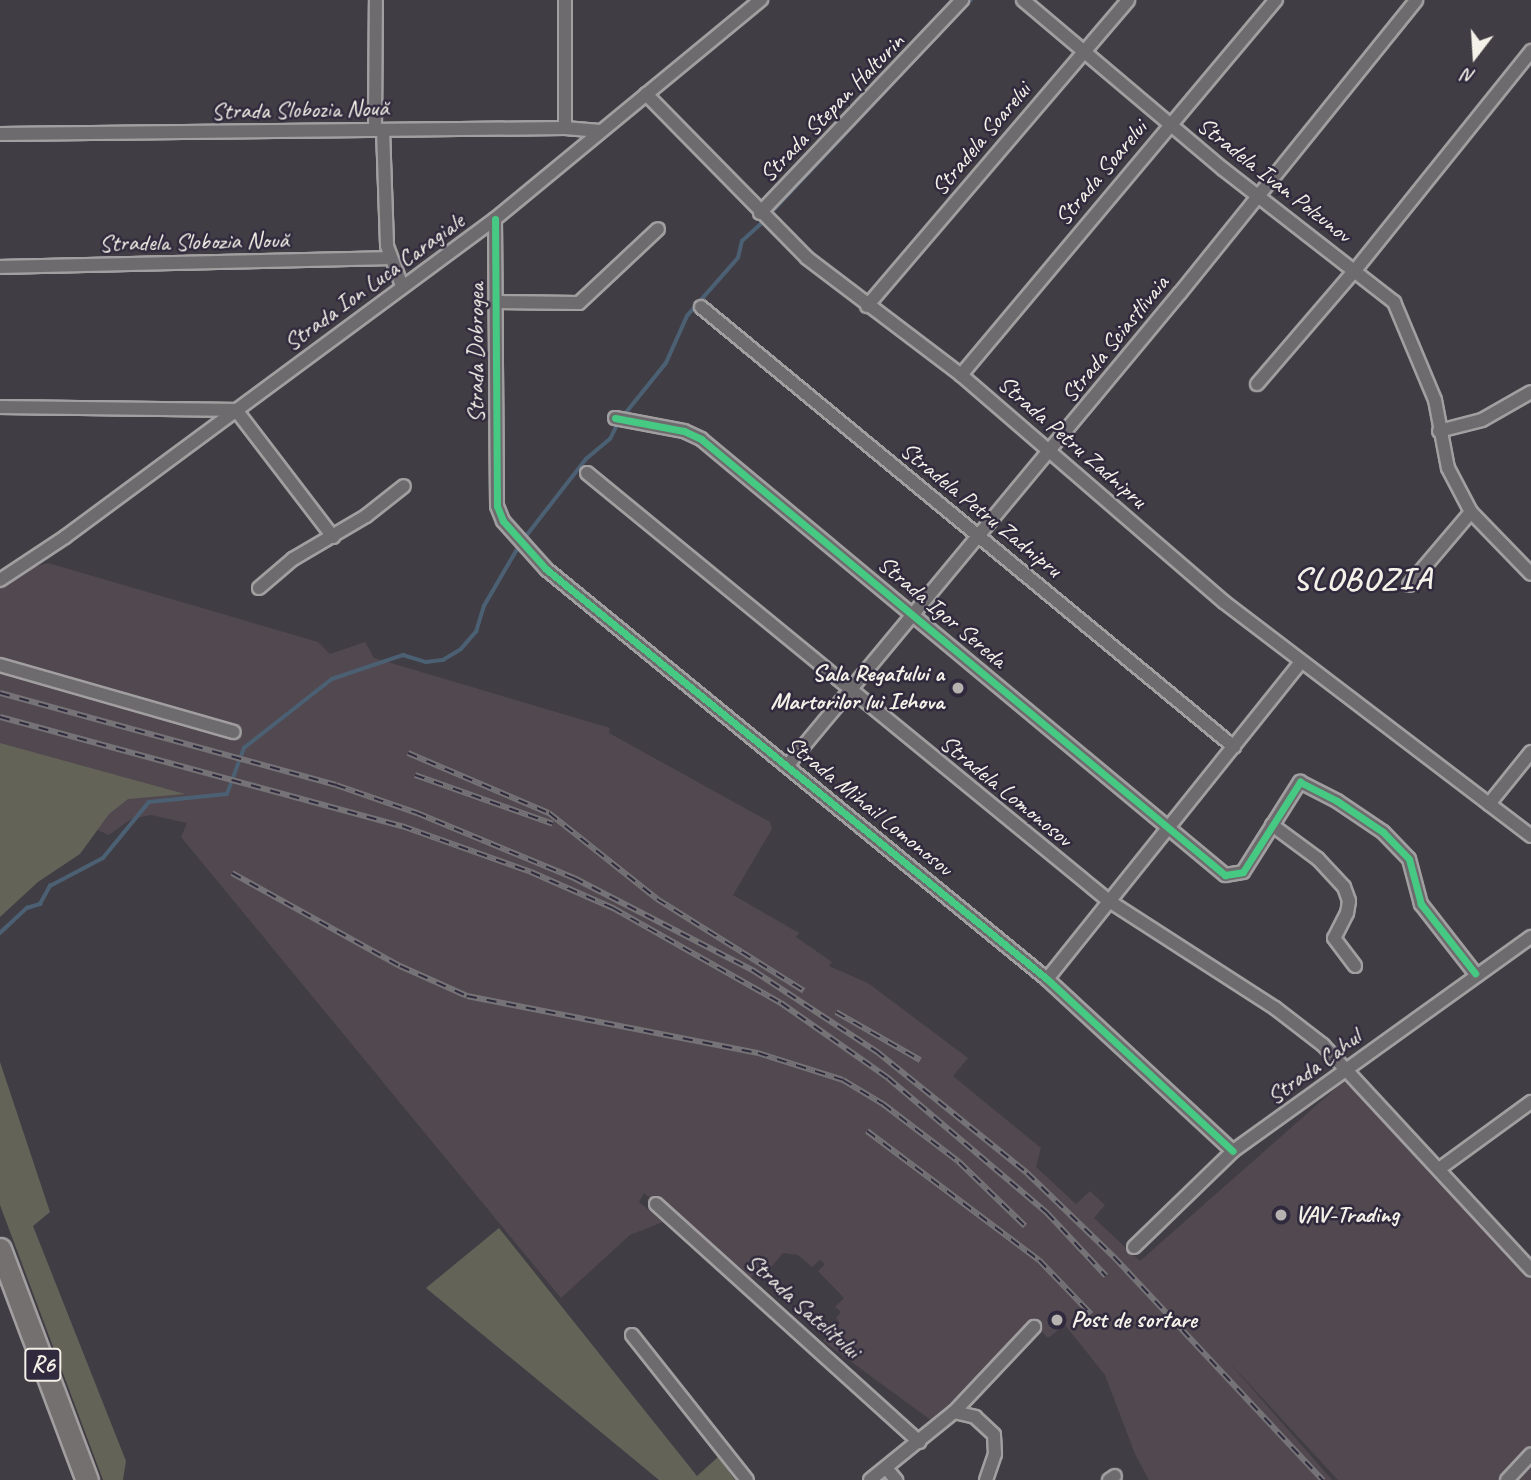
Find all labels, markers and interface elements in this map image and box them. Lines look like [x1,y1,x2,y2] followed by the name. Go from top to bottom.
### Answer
[1440,21,1510,91] north arrow
[754,27,910,189] street label: Strada Stepan Halturin
[1460,63,1478,89] text: N
[925,76,1037,202] street label: Stradela Soarelui
[211,94,389,126] street label: Strada Slobozia Nouă
[1192,111,1356,249] street label: Stradela Ivan Polzunov
[1049,115,1153,231] street label: Strada Soarelui
[278,207,470,357] street label: Strada Ion Luca Caragiale
[99,226,289,258] street label: Stradela Slobozia Nouă
[1055,270,1175,408] street label: Strada Sciastlivaia
[462,282,490,424] street label: Strada Dobrogea
[992,370,1152,514] street label: Strada Petru Zadnipru
[894,436,1068,584] street label: Stradela Petru Zadnipru
[872,550,1012,674] street label: Strada Igor Sereda
[1294,560,1432,598] district label: SLOBOZIA
[770,660,944,716] place label: Sala Regatului a Martorilor lui Iehova
[950,680,966,696] marker: Sala Regatului a Martorilor lui Iehova
[934,729,1078,853] street label: Stradela Lomonosov
[780,730,958,882] street label: Strada Mihail Lomonosov
[1261,1023,1367,1111] street label: Strada Cahul
[1295,1201,1399,1229] place label: VAV-Trading
[1273,1207,1289,1223] marker: VAV-Trading
[740,1247,866,1365] street label: Strada Satelitului
[1071,1306,1196,1334] place label: Post de sortare
[1049,1312,1065,1328] marker: Post de sortare
[24,1346,62,1384] road number: R6

